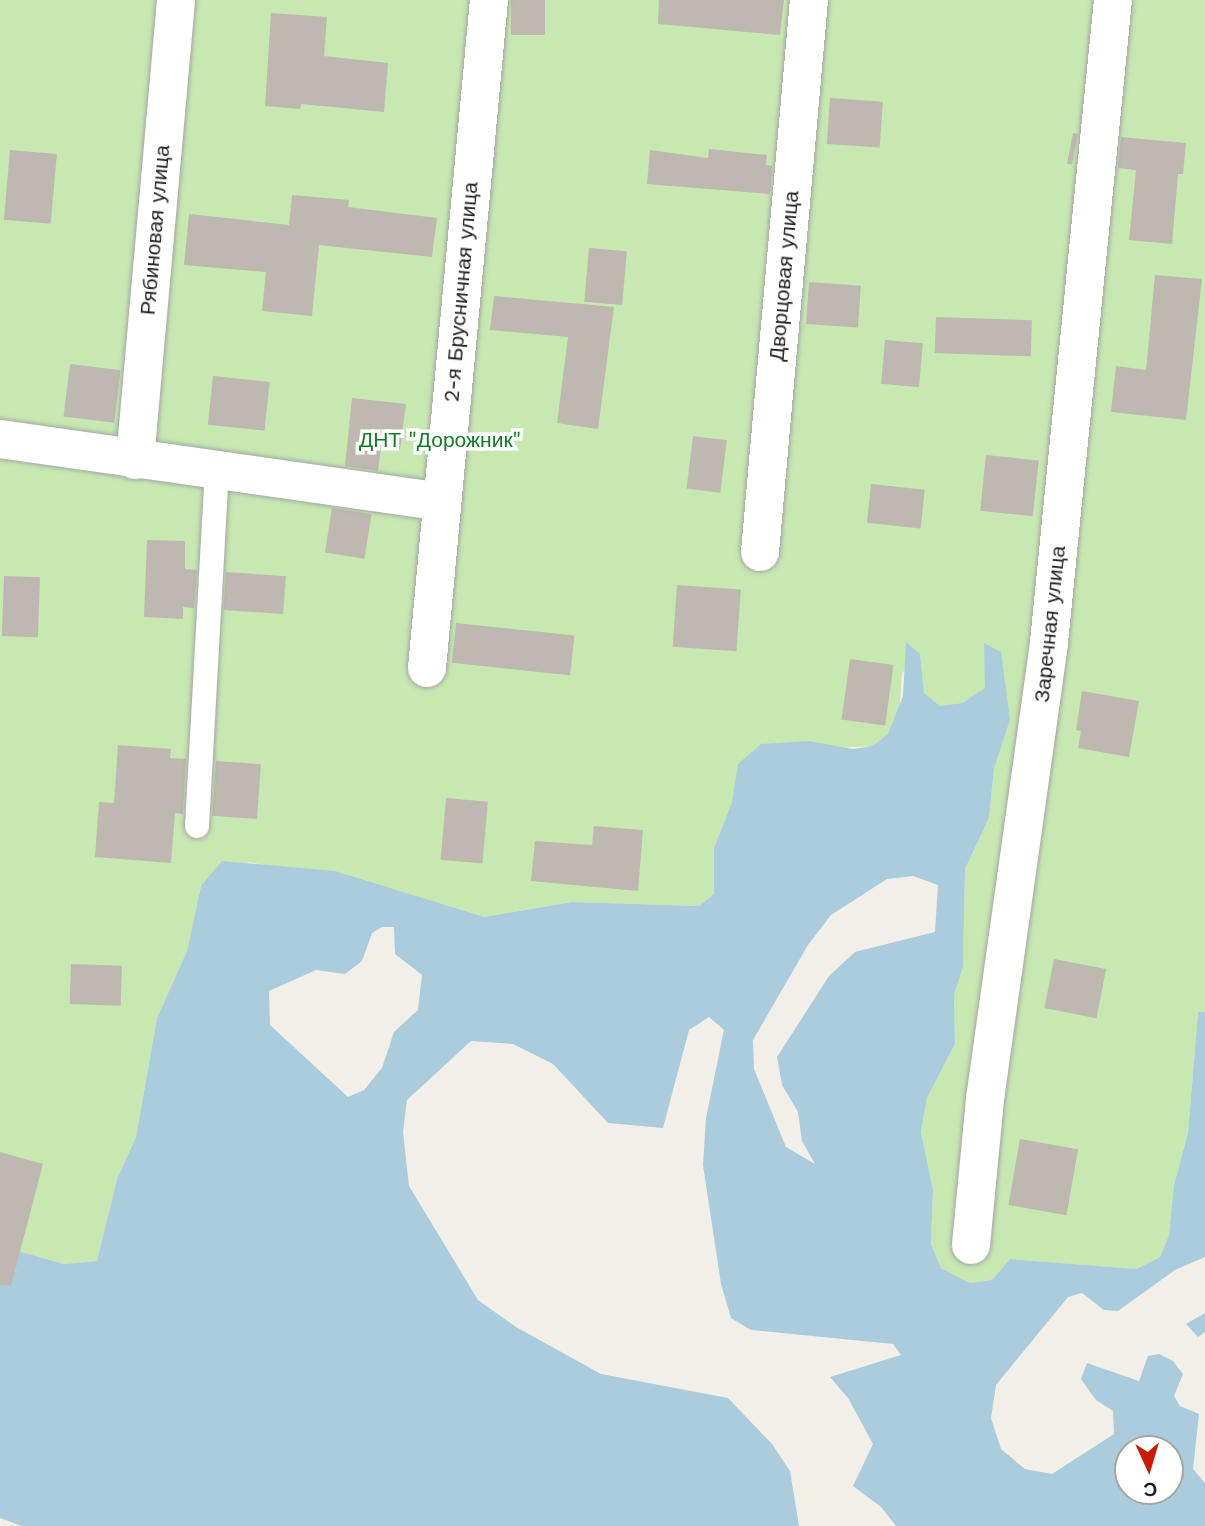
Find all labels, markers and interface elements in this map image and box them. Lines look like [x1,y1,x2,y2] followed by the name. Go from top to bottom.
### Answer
[135,144,175,316] street label: Рябиновая улица
[439,181,483,403] street label: 2-я Брусничная улица
[764,190,804,362] street label: Дворцовая улица
[359,427,521,453] park label: ДНТ "Дорожник"
[1029,544,1071,704] street label: Заречная улица
[1114,1435,1184,1505] north arrow
[1143,1478,1158,1501] text: С

